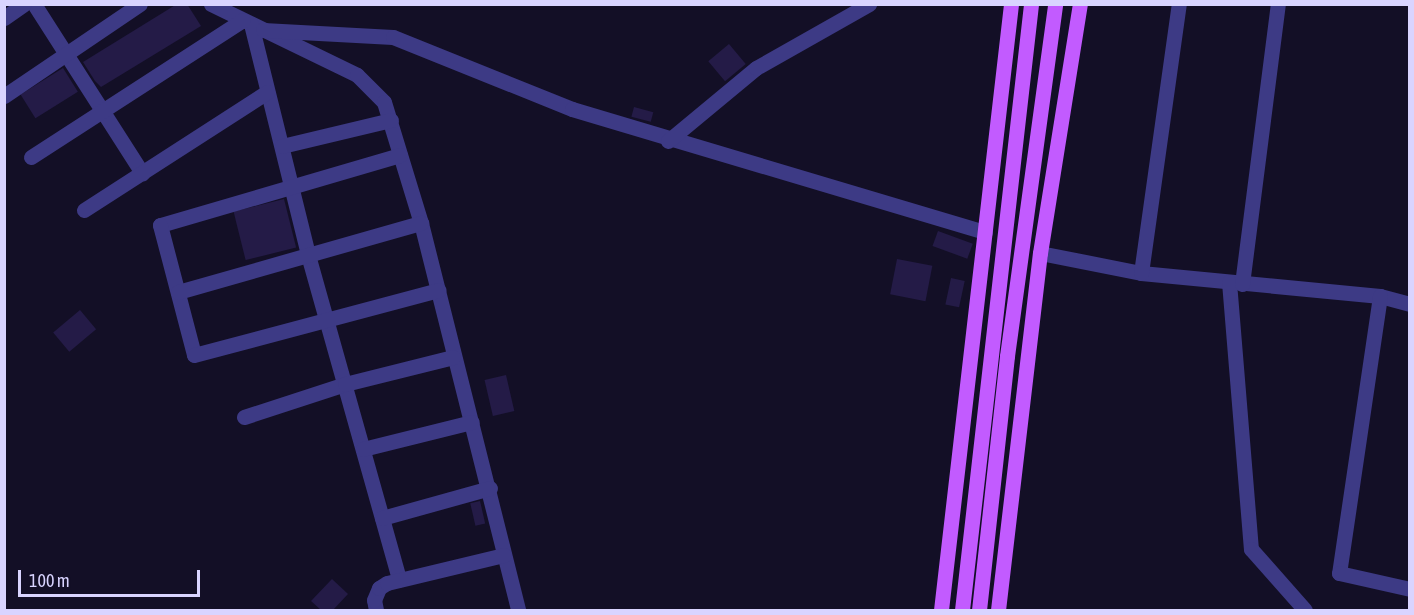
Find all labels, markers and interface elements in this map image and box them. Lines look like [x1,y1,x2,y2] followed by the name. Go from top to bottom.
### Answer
[21,558,202,596] scale bar
[29,570,70,591] text: 100 m

